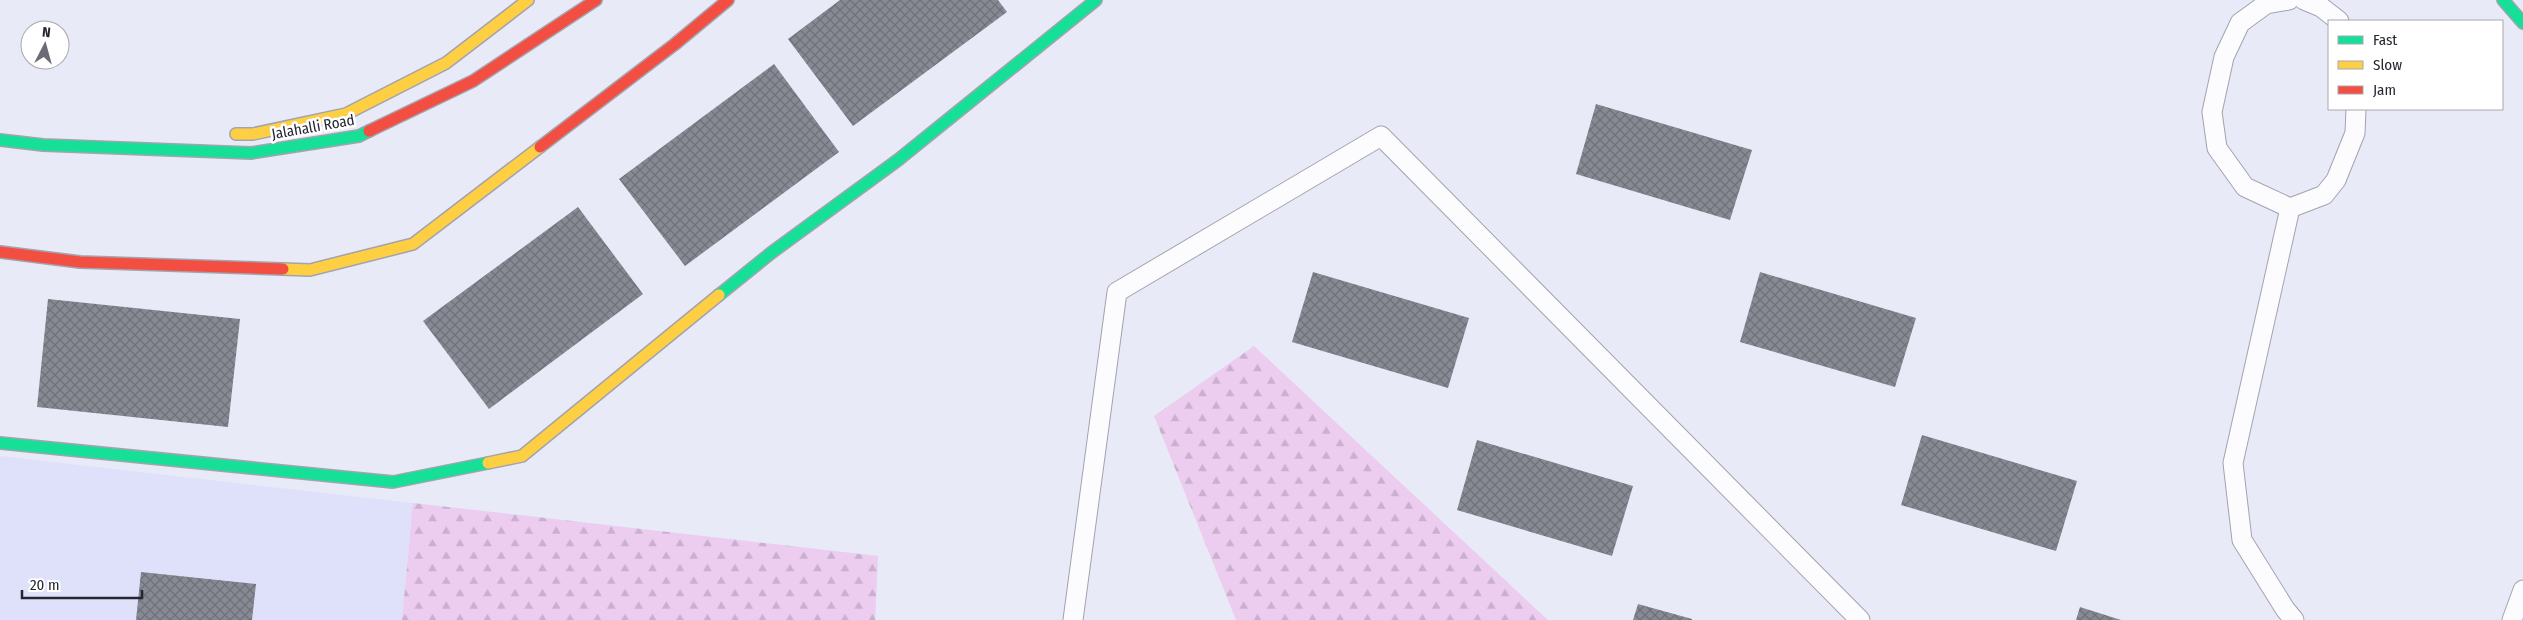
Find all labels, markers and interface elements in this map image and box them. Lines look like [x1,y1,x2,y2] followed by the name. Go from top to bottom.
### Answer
[20,20,70,70] north arrow
[2328,20,2503,110] legend
[41,24,51,41] text: N
[2373,31,2397,49] text: Fast
[2373,56,2402,74] text: Slow
[2373,81,2396,99] text: Jam
[270,111,356,143] street label: Jalahalli Road
[22,568,142,600] scale bar
[30,576,60,594] text: 20 m

